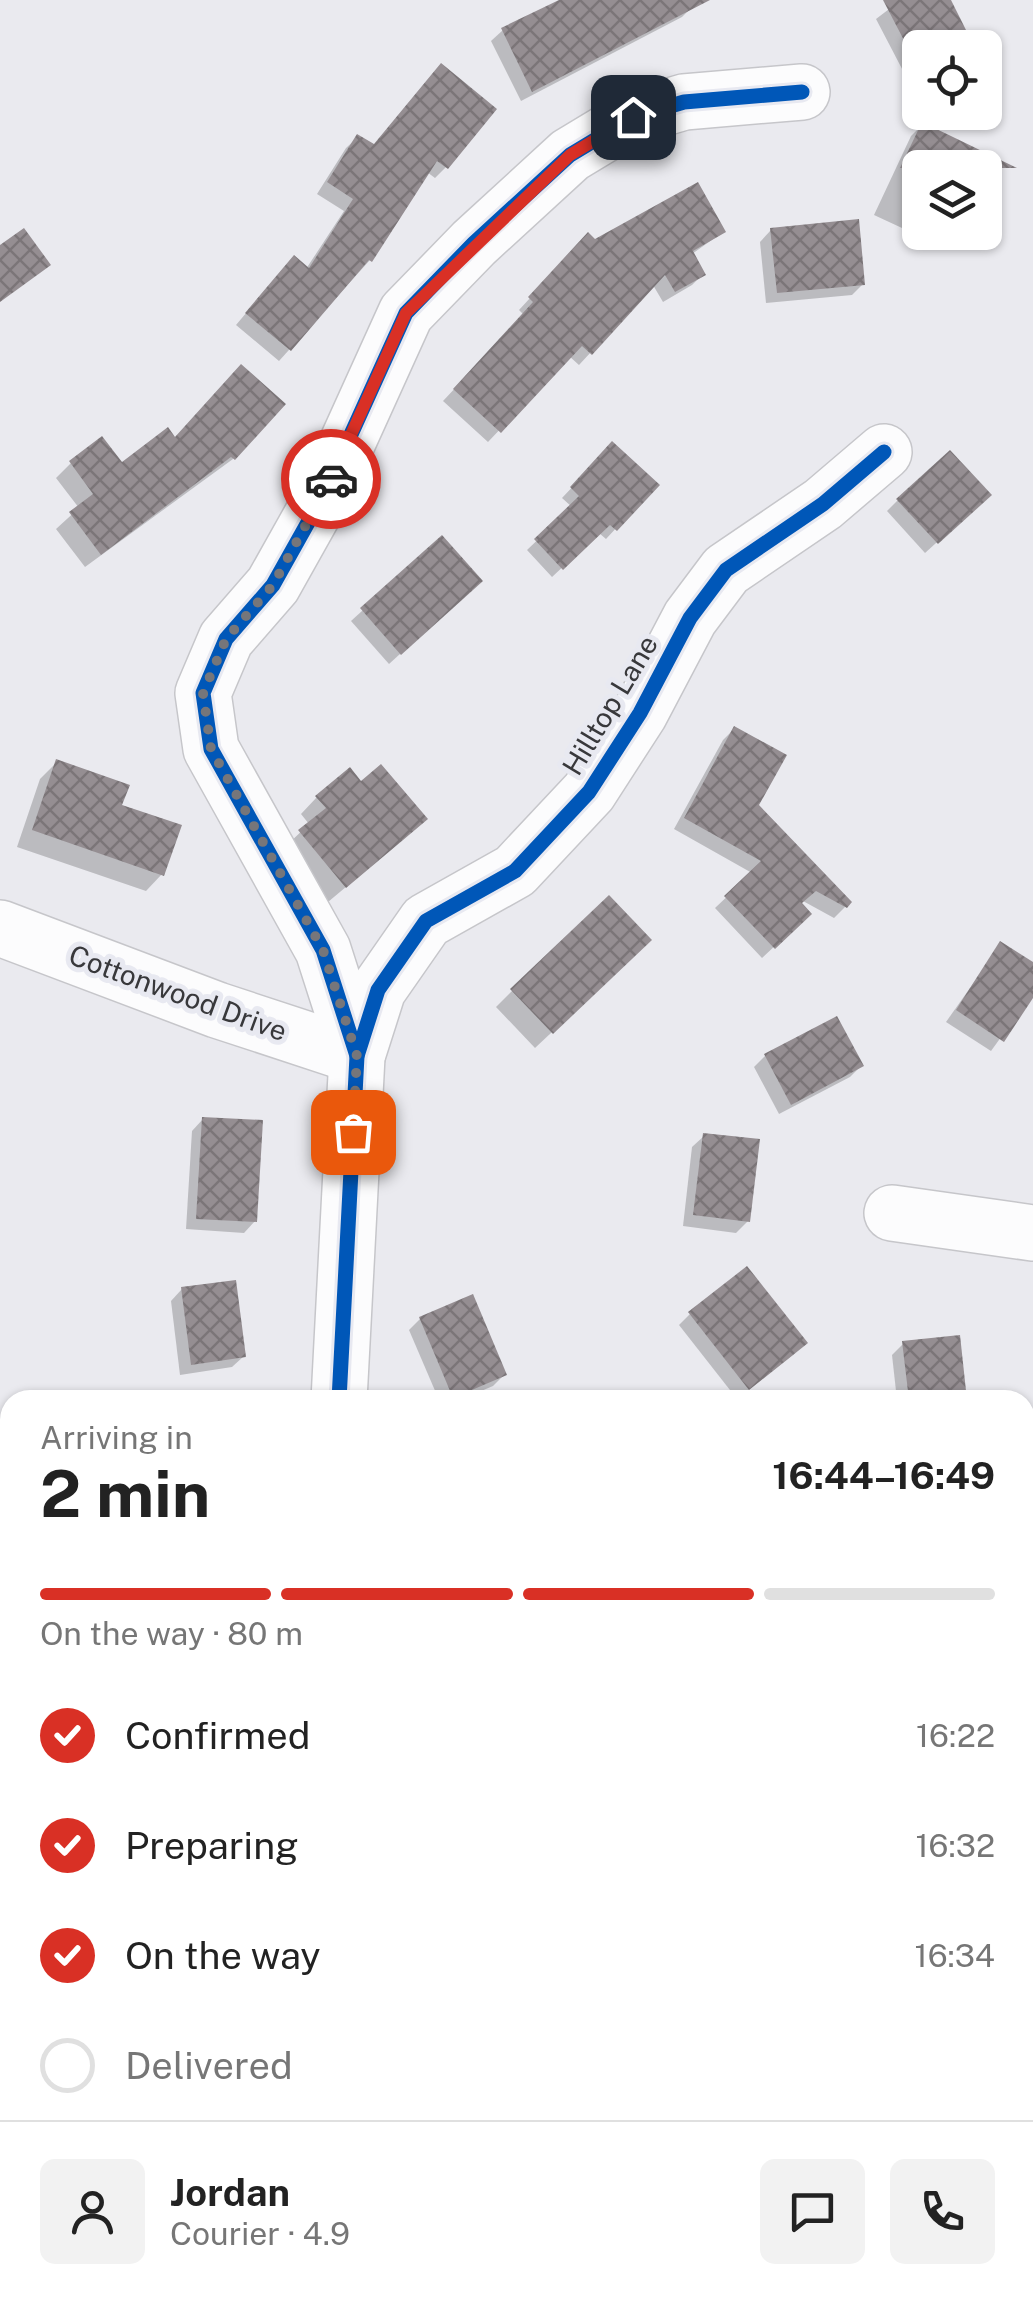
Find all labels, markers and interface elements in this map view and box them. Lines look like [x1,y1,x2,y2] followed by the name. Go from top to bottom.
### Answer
[902,30,1002,250] map controls
[902,30,1002,130] button: locate
[591,75,676,160] pin
[606,90,661,145] icon: home
[902,150,1002,250] button: layers
[281,429,381,529] courier
[304,452,359,507] icon: car
[555,629,664,780] street label: Hilltop Lane
[65,938,292,1047] street label: Cottonwood Drive
[311,1090,396,1175] pin
[326,1105,381,1160] icon: bag
[40,1419,193,1456] text: Arriving in
[772,1453,995,1498] text: 16:44–16:49
[40,1455,210,1532] text: 2 min
[40,1615,303,1652] text: On the way · 80 m
[40,1708,95,1763] icon: check
[125,1713,310,1758] text: Confirmed
[916,1717,995,1754] text: 16:22
[40,1818,95,1873] icon: check
[125,1823,299,1868] text: Preparing
[916,1827,995,1864] text: 16:32
[40,1928,95,1983] icon: check
[125,1933,321,1978] text: On the way
[915,1937,995,1974] text: 16:34
[125,2043,293,2088] text: Delivered
[40,2159,145,2264] button: person
[760,2159,865,2264] button: chat
[890,2159,995,2264] button: phone
[170,2170,290,2215] text: Jordan
[170,2215,350,2252] text: Courier · 4.9

